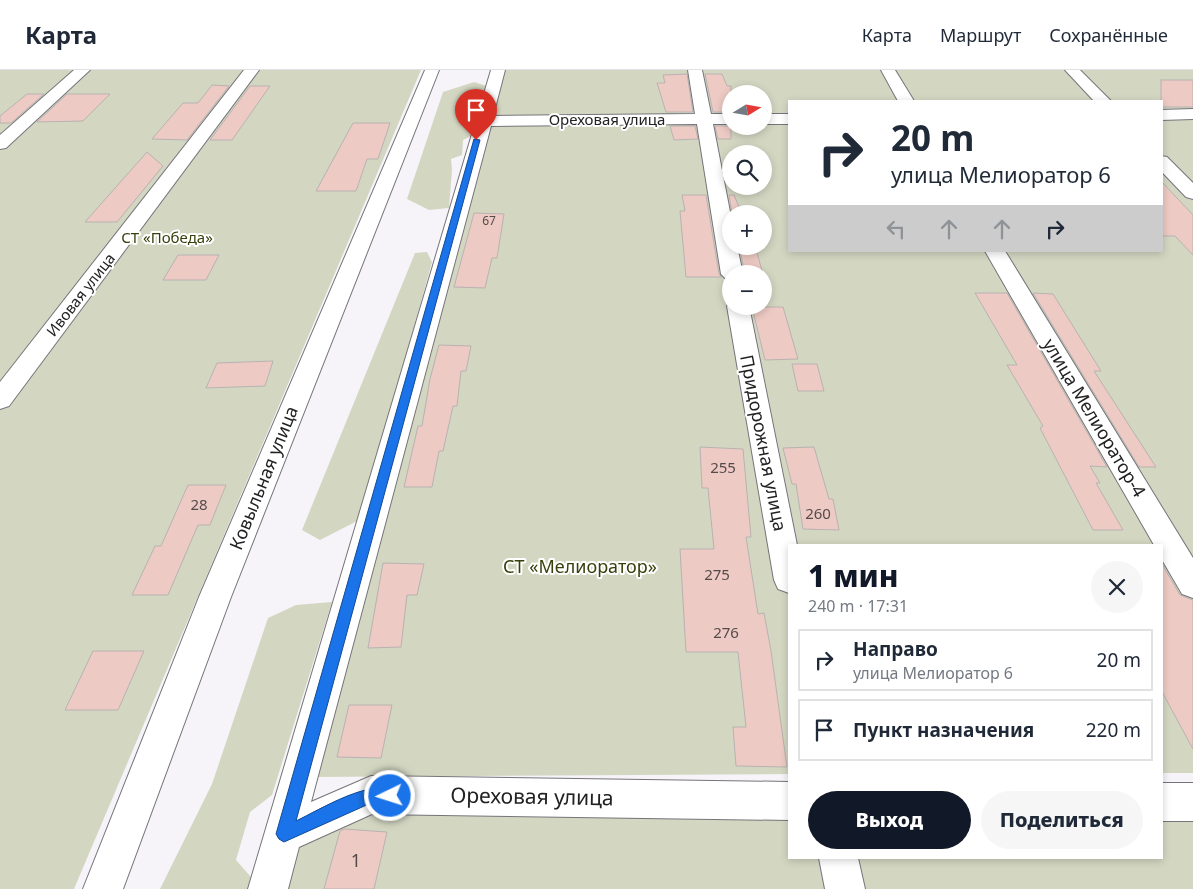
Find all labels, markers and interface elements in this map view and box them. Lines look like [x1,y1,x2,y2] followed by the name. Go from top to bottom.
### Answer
[25,18,97,51] text: Карта
[862,23,912,47] text: Карта
[940,23,1021,47] text: Маршрут
[1049,23,1168,47] text: Сохранённые
[722,85,772,135] north arrow
[722,85,772,315] map controls
[455,89,497,140] pin
[462,96,490,124] icon: arrive
[549,109,665,129] street label: Ореховая улица
[891,114,974,161] text: 20 m
[808,120,873,185] icon: right
[722,145,772,195] button: search
[891,159,1111,189] text: улица Мелиоратор 6
[722,205,772,255] button: +
[482,212,496,229] house number: 67
[882,215,910,243] icon: left
[935,215,963,243] icon: ahead
[988,215,1016,243] icon: ahead
[1041,215,1069,243] icon: right
[121,227,213,247] park label: СТ «Победа»
[41,249,119,340] street label: Ивовая улица
[722,265,772,315] button: −
[1038,334,1152,501] street label: улица Мелиоратор-4
[735,353,793,533] street label: Придорожная улица
[223,402,303,553] street label: Ковыльная улица
[710,457,736,477] house number: 255
[190,494,208,514] house number: 28
[805,503,831,523] house number: 260
[503,554,657,578] park label: СТ «Мелиоратор»
[808,555,899,596] text: 1 мин
[1091,561,1143,613] button: close
[704,564,730,584] house number: 275
[808,595,908,617] text: 240 m · 17:31
[713,622,739,642] house number: 276
[853,636,938,662] text: Направо
[810,646,838,674] icon: right
[1097,647,1141,673] text: 20 m
[853,662,1013,684] text: улица Мелиоратор 6
[810,716,838,744] icon: arrive
[853,717,1034,743] text: Пункт назначения
[1086,717,1141,743] text: 220 m
[363,769,415,821] position arrow
[450,781,614,811] street label: Ореховая улица
[808,791,971,849] button: Выход
[981,791,1143,849] button: Поделиться
[351,848,361,872] house number: 1

